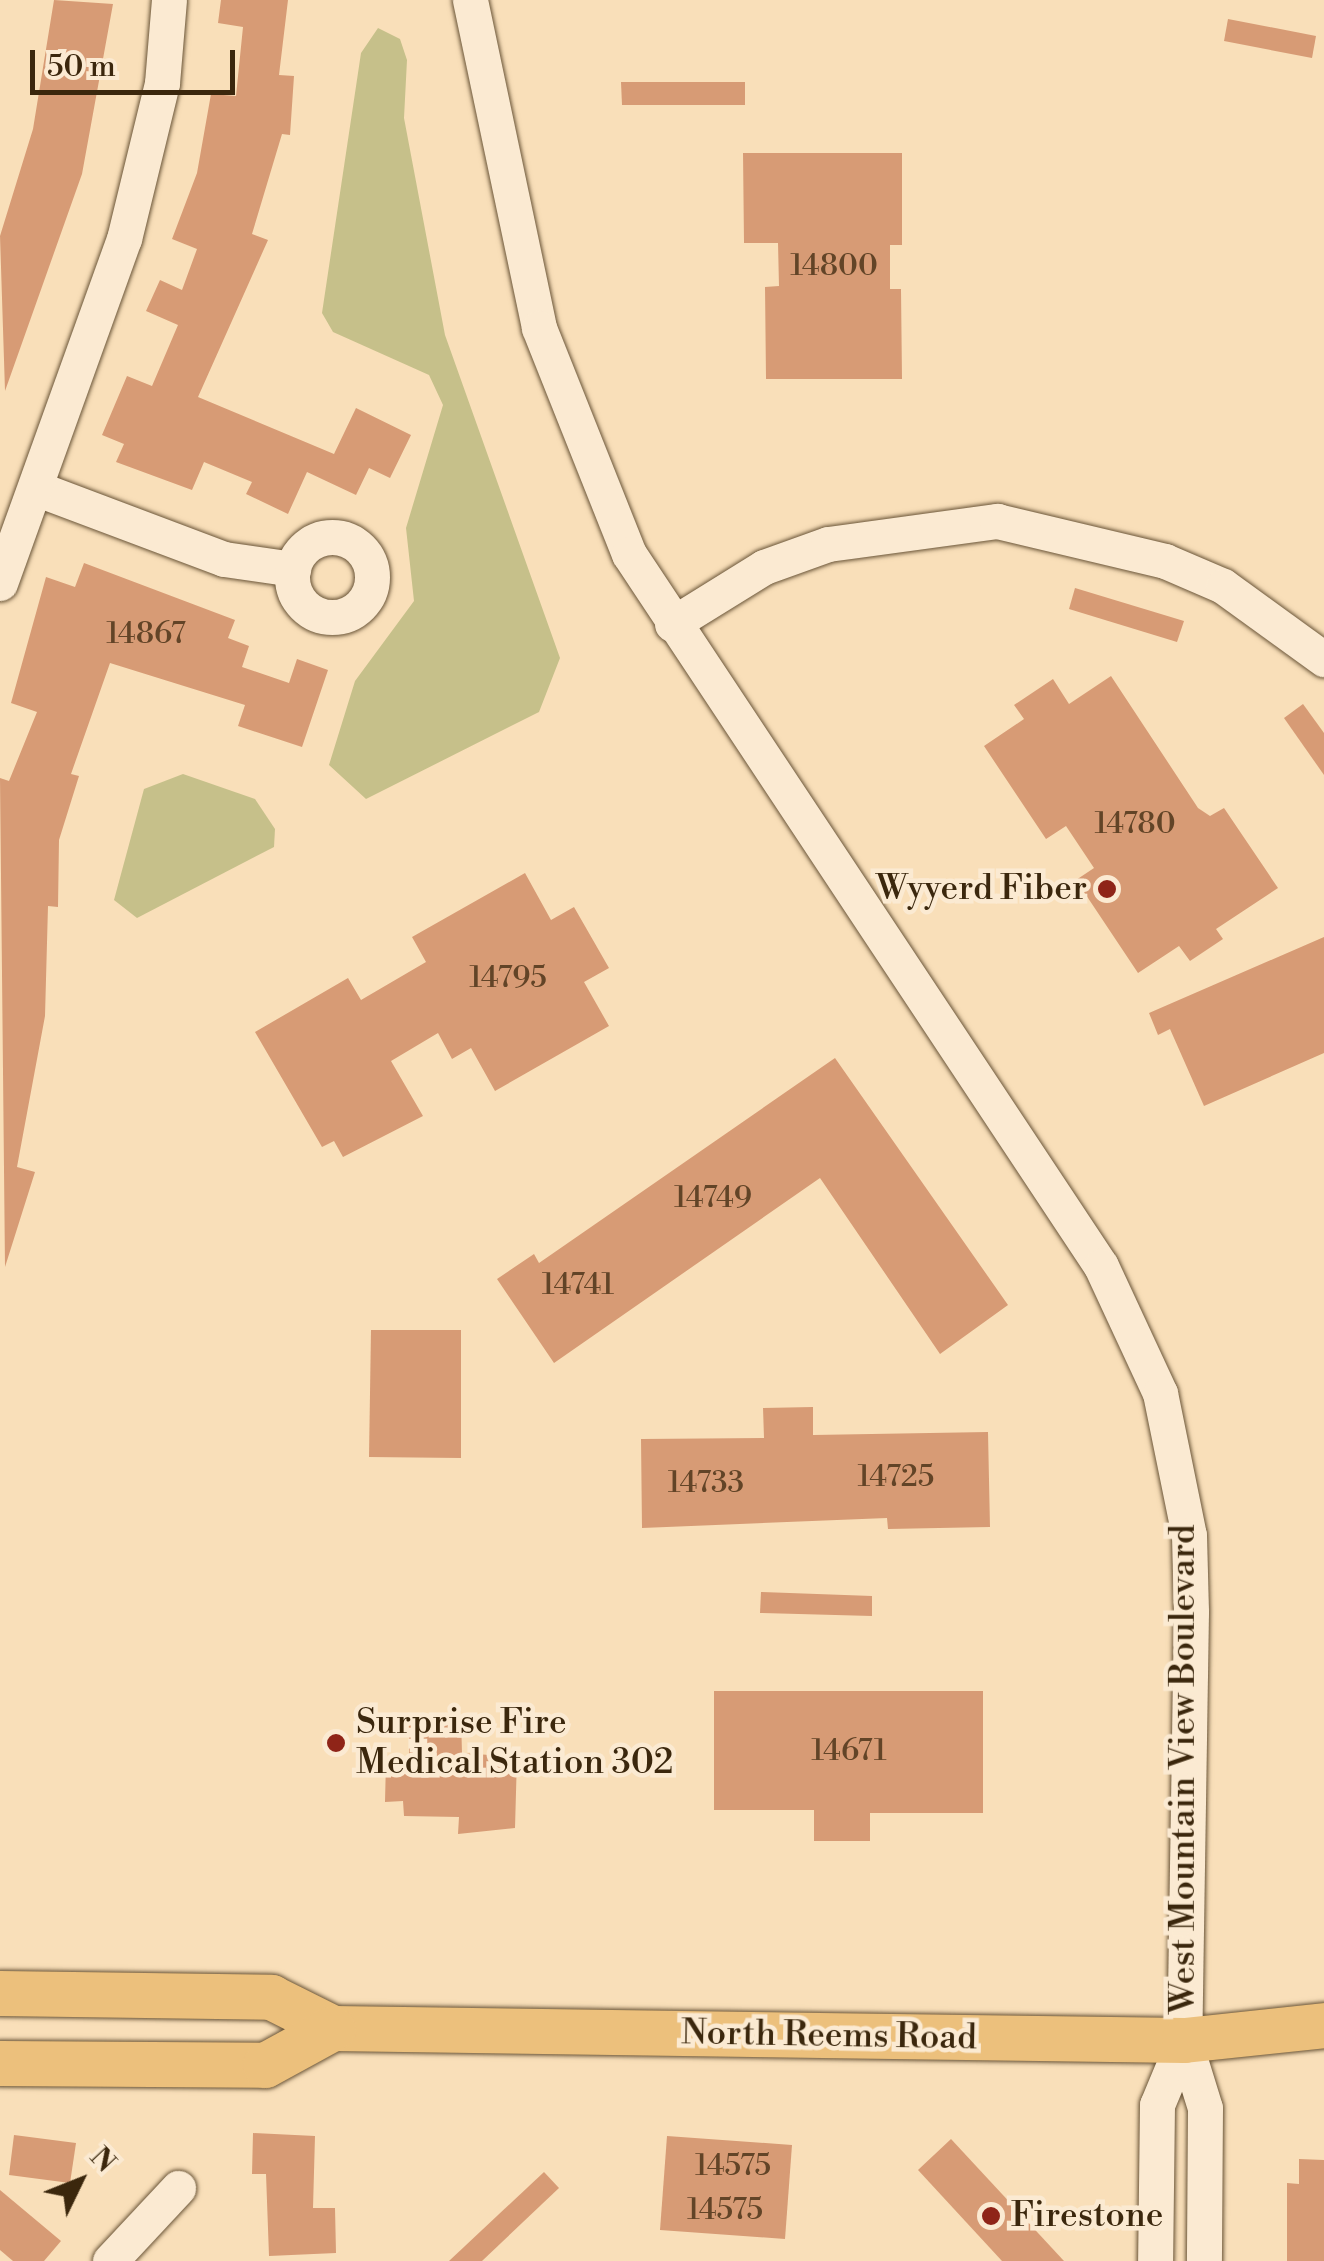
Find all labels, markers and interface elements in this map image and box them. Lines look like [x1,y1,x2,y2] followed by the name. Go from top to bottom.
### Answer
[35,30,240,92] scale bar
[47,48,116,86] text: 50 m
[790,248,878,284] house number: 14800
[106,616,186,652] house number: 14867
[1094,806,1176,842] house number: 14780
[876,868,1087,910] place label: Wyyerd Fiber
[1096,878,1118,900] marker: Wyyerd Fiber
[469,960,547,996] house number: 14795
[674,1180,752,1216] house number: 14749
[542,1267,614,1303] house number: 14741
[858,1459,934,1495] house number: 14725
[668,1465,744,1501] house number: 14733
[1163,1524,1205,2014] street label: West Mountain View Boulevard
[356,1702,673,1784] place label: Surprise Fire Medical Station 302
[325,1732,347,1754] marker: Surprise Fire Medical Station 302
[811,1733,887,1769] house number: 14671
[681,2012,977,2060] street label: North Reems Road
[30,2131,130,2231] north arrow
[82,2140,123,2180] text: N
[695,2148,771,2184] house number: 14575
[687,2192,763,2228] house number: 14575
[1011,2195,1163,2237] place label: Firestone
[980,2205,1002,2227] marker: Firestone

